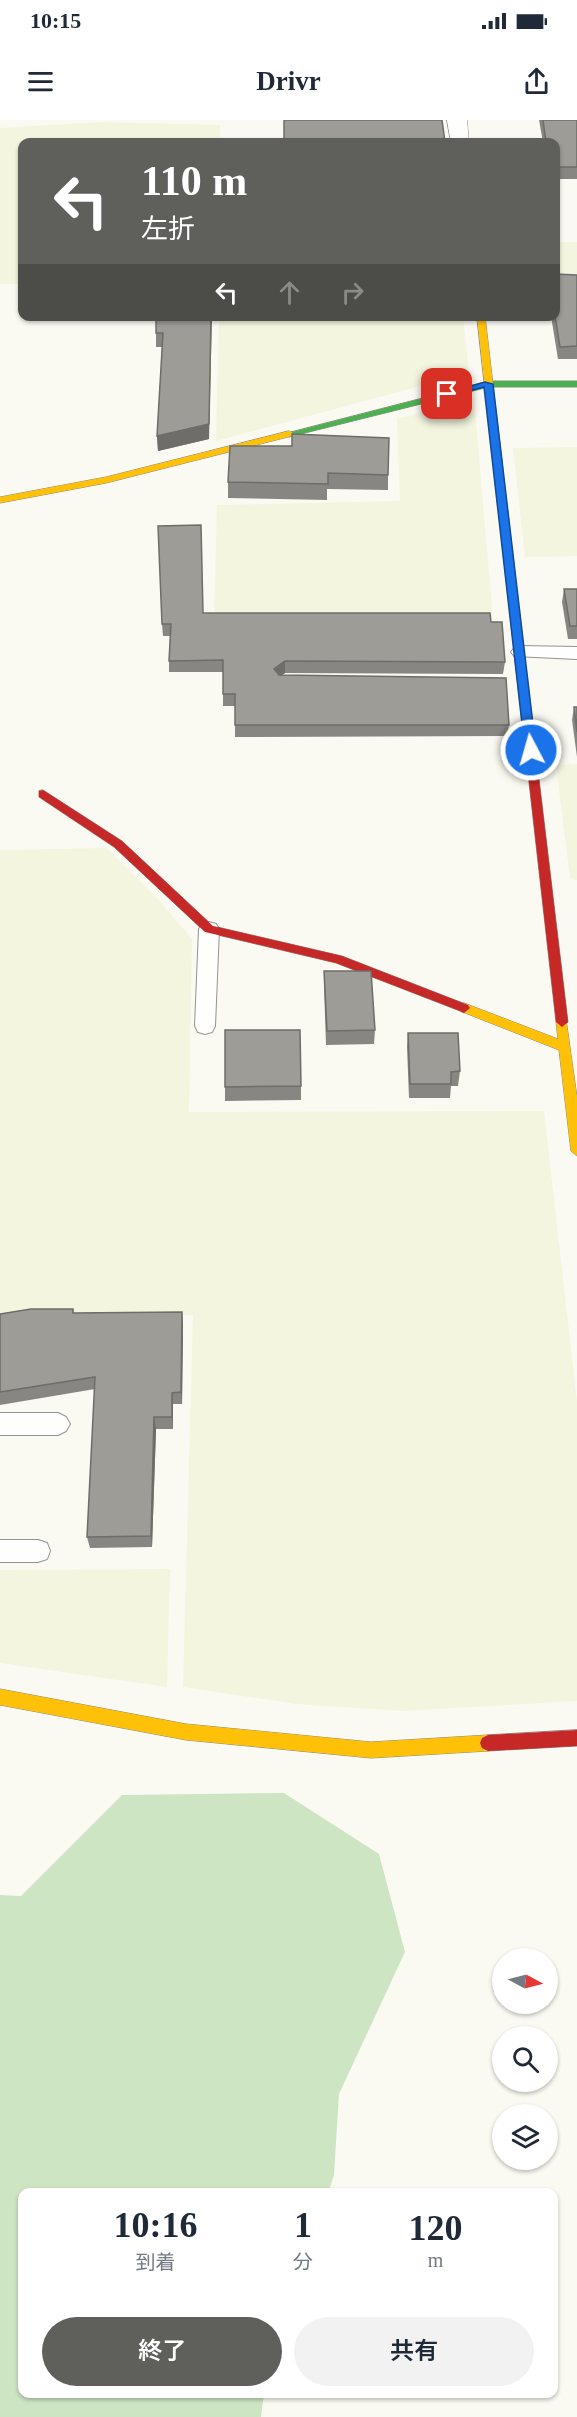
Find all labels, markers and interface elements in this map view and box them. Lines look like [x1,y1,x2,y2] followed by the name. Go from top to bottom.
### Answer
[30,8,81,33] text: 10:15
[24,65,57,98] icon: menu
[520,65,553,98] icon: share
[256,66,321,96] text: Drivr
[141,158,247,204] text: 110 m
[42,162,120,240] icon: left
[141,214,195,244] text: 左折
[210,276,243,309] icon: left
[273,276,306,309] icon: ahead
[336,276,369,309] icon: right
[421,368,472,419] pin
[430,377,463,410] icon: arrive
[499,718,563,782] position arrow
[492,1948,558,2014] north arrow
[492,1948,558,2170] map controls
[492,2026,558,2092] button: search
[492,2104,558,2170] button: layers
[114,2205,198,2245] text: 10:16
[294,2205,312,2245] text: 1
[409,2208,463,2248] text: 120
[428,2249,443,2271] text: m
[136,2251,176,2273] text: 到着
[293,2251,313,2273] text: 分
[42,2317,282,2386] button: 終了
[294,2317,534,2386] button: 共有

